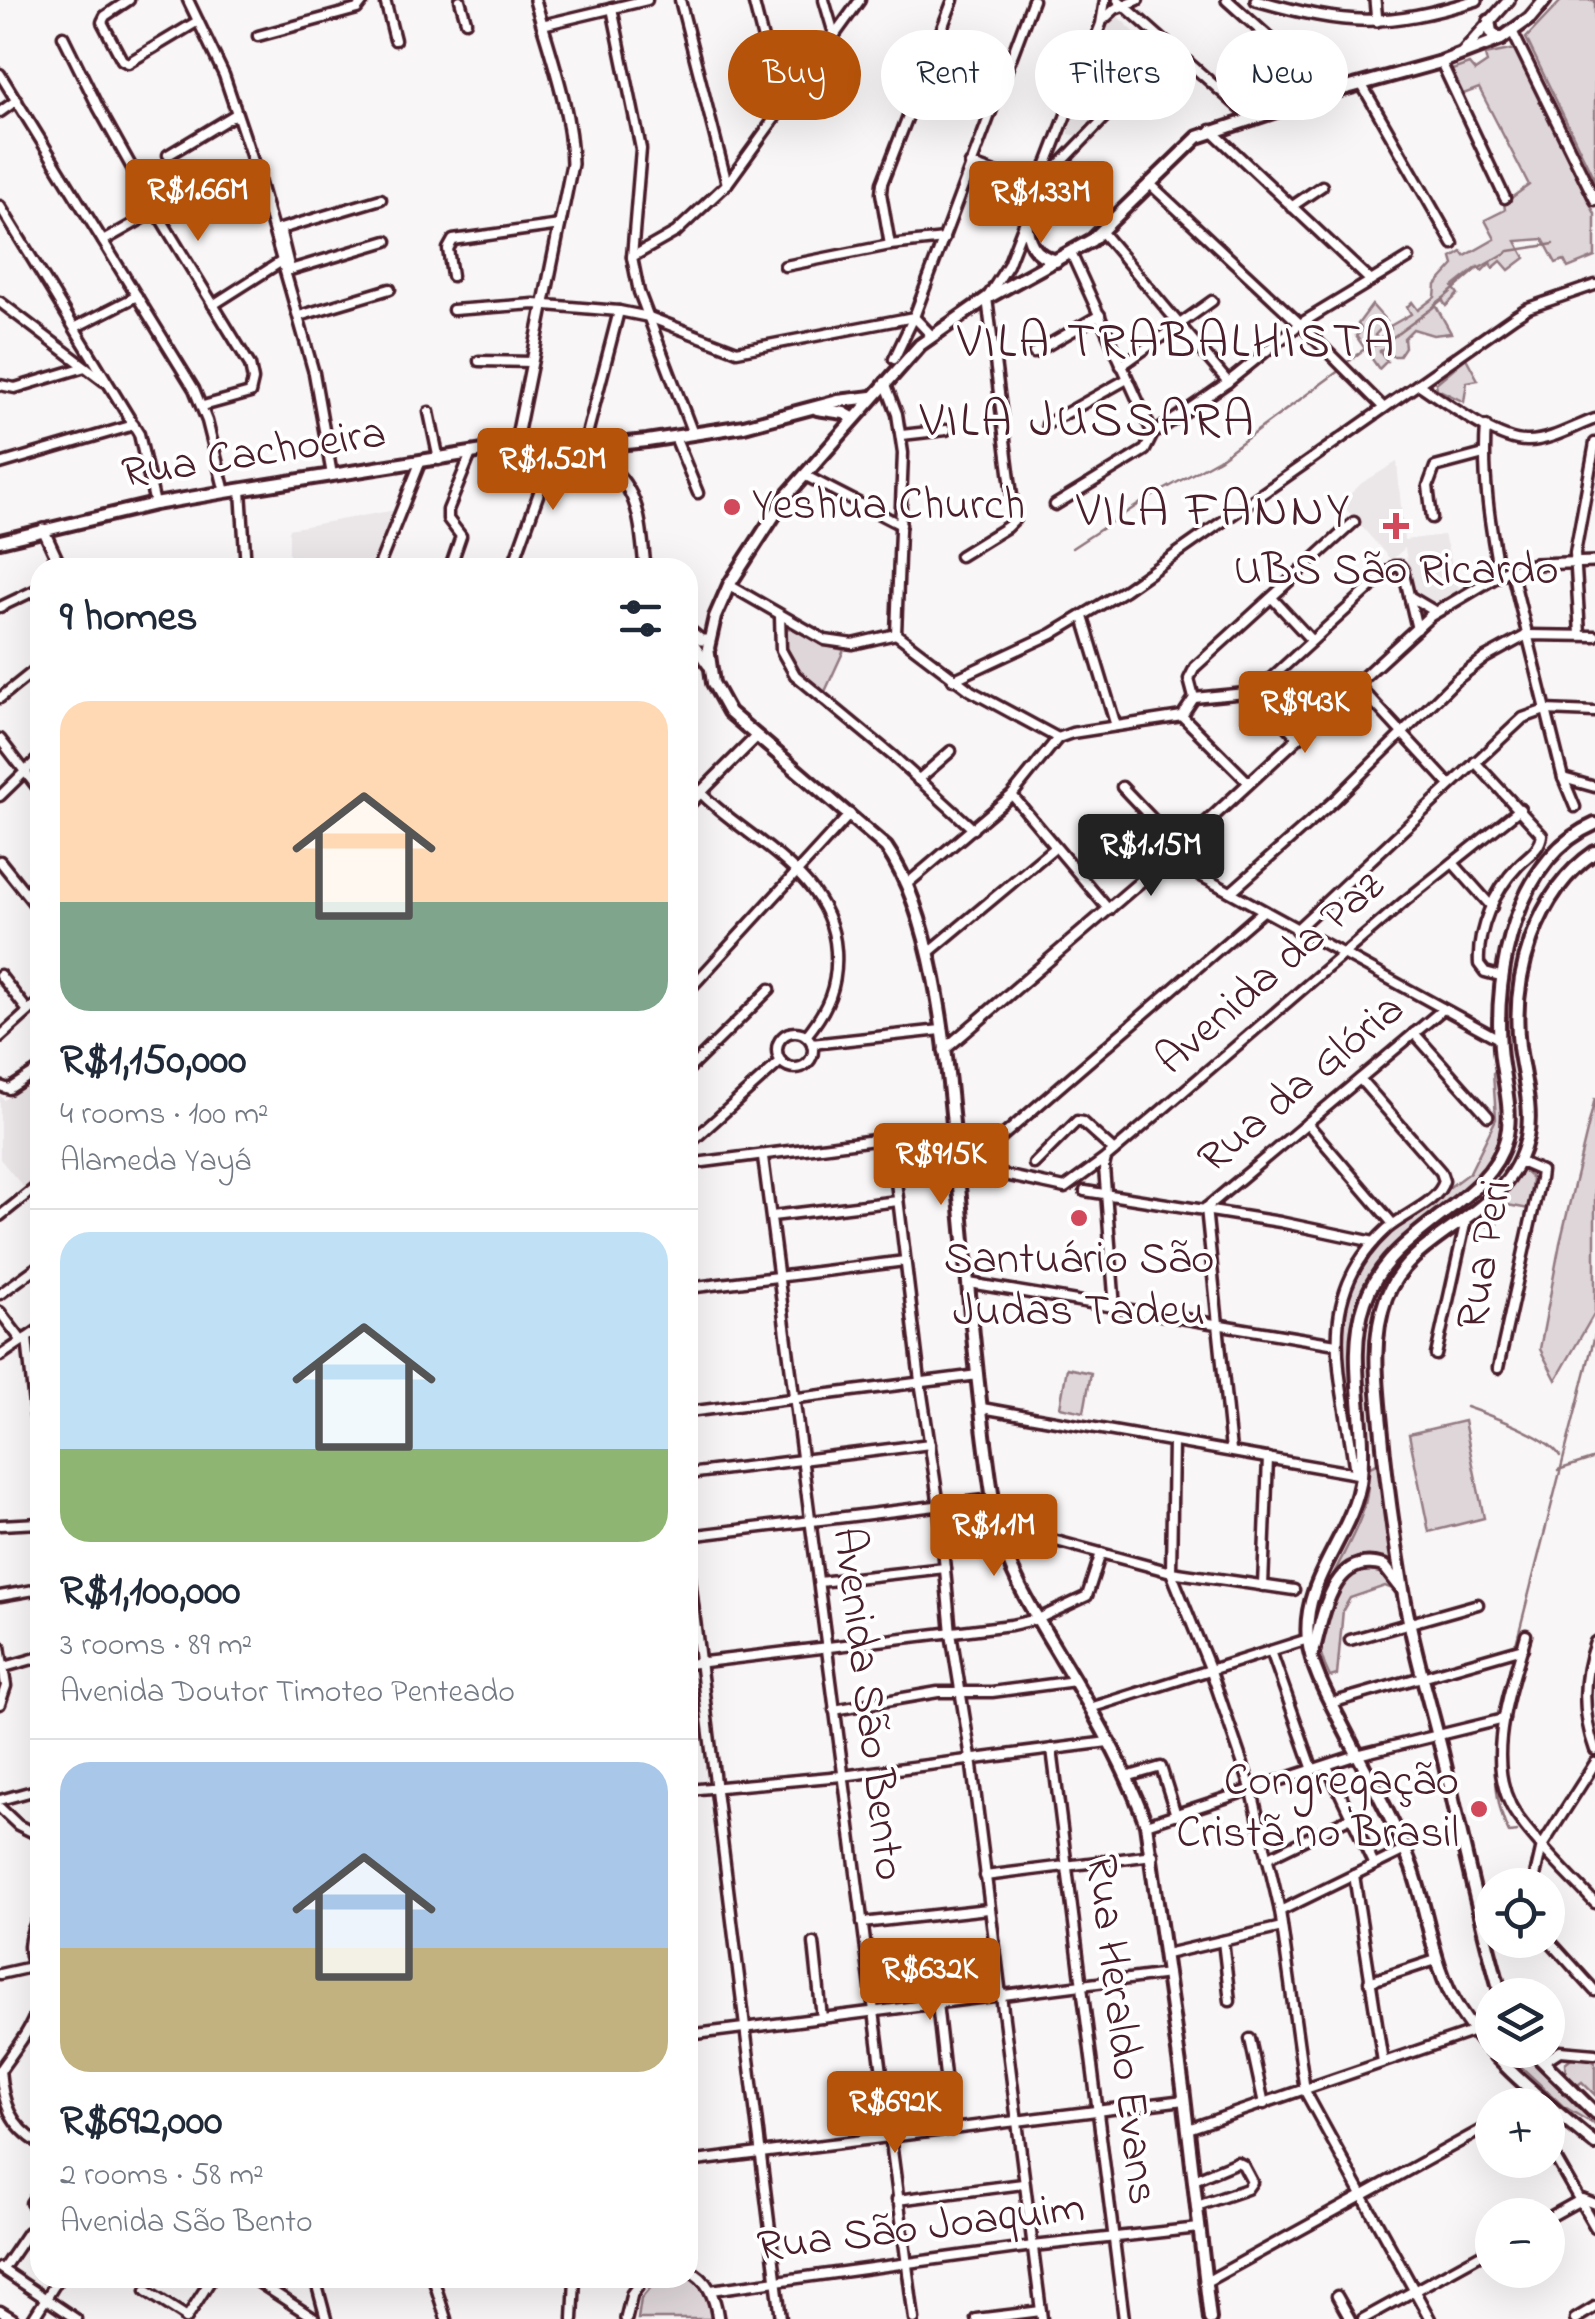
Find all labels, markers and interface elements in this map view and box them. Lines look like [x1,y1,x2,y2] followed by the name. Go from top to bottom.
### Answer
[728,30,861,120] chip: Buy
[881,30,1015,120] chip: Rent
[1035,30,1196,120] chip: Filters
[1216,30,1348,120] chip: New
[106,159,290,244] pin: R$1.66M
[949,161,1133,246] pin: R$1.33M
[147,168,249,215] text: R$1.66M
[991,170,1091,217] text: R$1.33M
[956,307,1397,380] district label: VILA TRABALHISTA
[919,386,1256,459] district label: VILA JUSSARA
[117,402,391,508] street label: Rua Cachoeira
[461,428,645,513] pin: R$1.52M
[499,437,607,484] text: R$1.52M
[752,474,1025,540] place label: Yeshua Church
[1075,476,1352,549] district label: VILA FANNY
[721,496,743,518] marker: Yeshua Church
[1383,513,1409,539] marker: UBS São Ricardo
[1233,539,1559,605] place label: UBS São Ricardo
[60,588,198,649] text: 9 homes
[613,591,668,646] icon: filters
[1224,671,1386,756] pin: R$943K
[1261,680,1349,727] text: R$943K
[274,766,454,946] icon: home
[1059,814,1243,899] pin: R$1.15M
[1100,823,1202,870] text: R$1.15M
[1142,855,1400,1092] street label: Avenida da Paz
[1184,979,1420,1191] street label: Rua da Glória
[60,1031,246,1092] text: R$1,150,000
[60,1092,268,1139] text: 4 rooms · 100 m²
[860,1123,1022,1208] pin: R$915K
[896,1132,986,1179] text: R$915K
[60,1139,251,1186] text: Alameda Yayá
[1440,1175,1532,1335] street label: Rua Peri
[1068,1207,1090,1229] marker: Santuário São Judas Tadeu
[944,1228,1214,1346] place label: Santuário São Judas Tadeu
[274,1297,454,1477] icon: home
[913,1494,1075,1579] pin: R$1.1M
[952,1503,1036,1550] text: R$1.1M
[813,1524,921,1884] street label: Avenida São Bento
[60,1562,241,1623] text: R$1,100,000
[60,1623,252,1670] text: 3 rooms · 89 m²
[60,1670,515,1717] text: Avenida Doutor Timoteo Penteado
[1176,1750,1459,1868] place label: Congregação Cristã no Brasil
[1468,1798,1490,1820] marker: Congregação Cristã no Brasil
[274,1827,454,2007] icon: home
[1066,1851,1174,2209] street label: Rua Heraldo Evans
[1475,1868,1565,2288] map controls
[1475,1868,1565,1958] button: locate
[849,1938,1011,2023] pin: R$632K
[882,1947,978,1994] text: R$632K
[1475,1978,1565,2068] button: layers
[814,2071,976,2156] pin: R$692K
[849,2080,941,2127] text: R$692K
[1475,2088,1565,2178] button: +
[60,2092,222,2153] text: R$692,000
[60,2153,264,2200] text: 2 rooms · 58 m²
[754,2176,1088,2282] street label: Rua São Joaquim
[1475,2198,1565,2288] button: −
[60,2200,313,2247] text: Avenida São Bento

